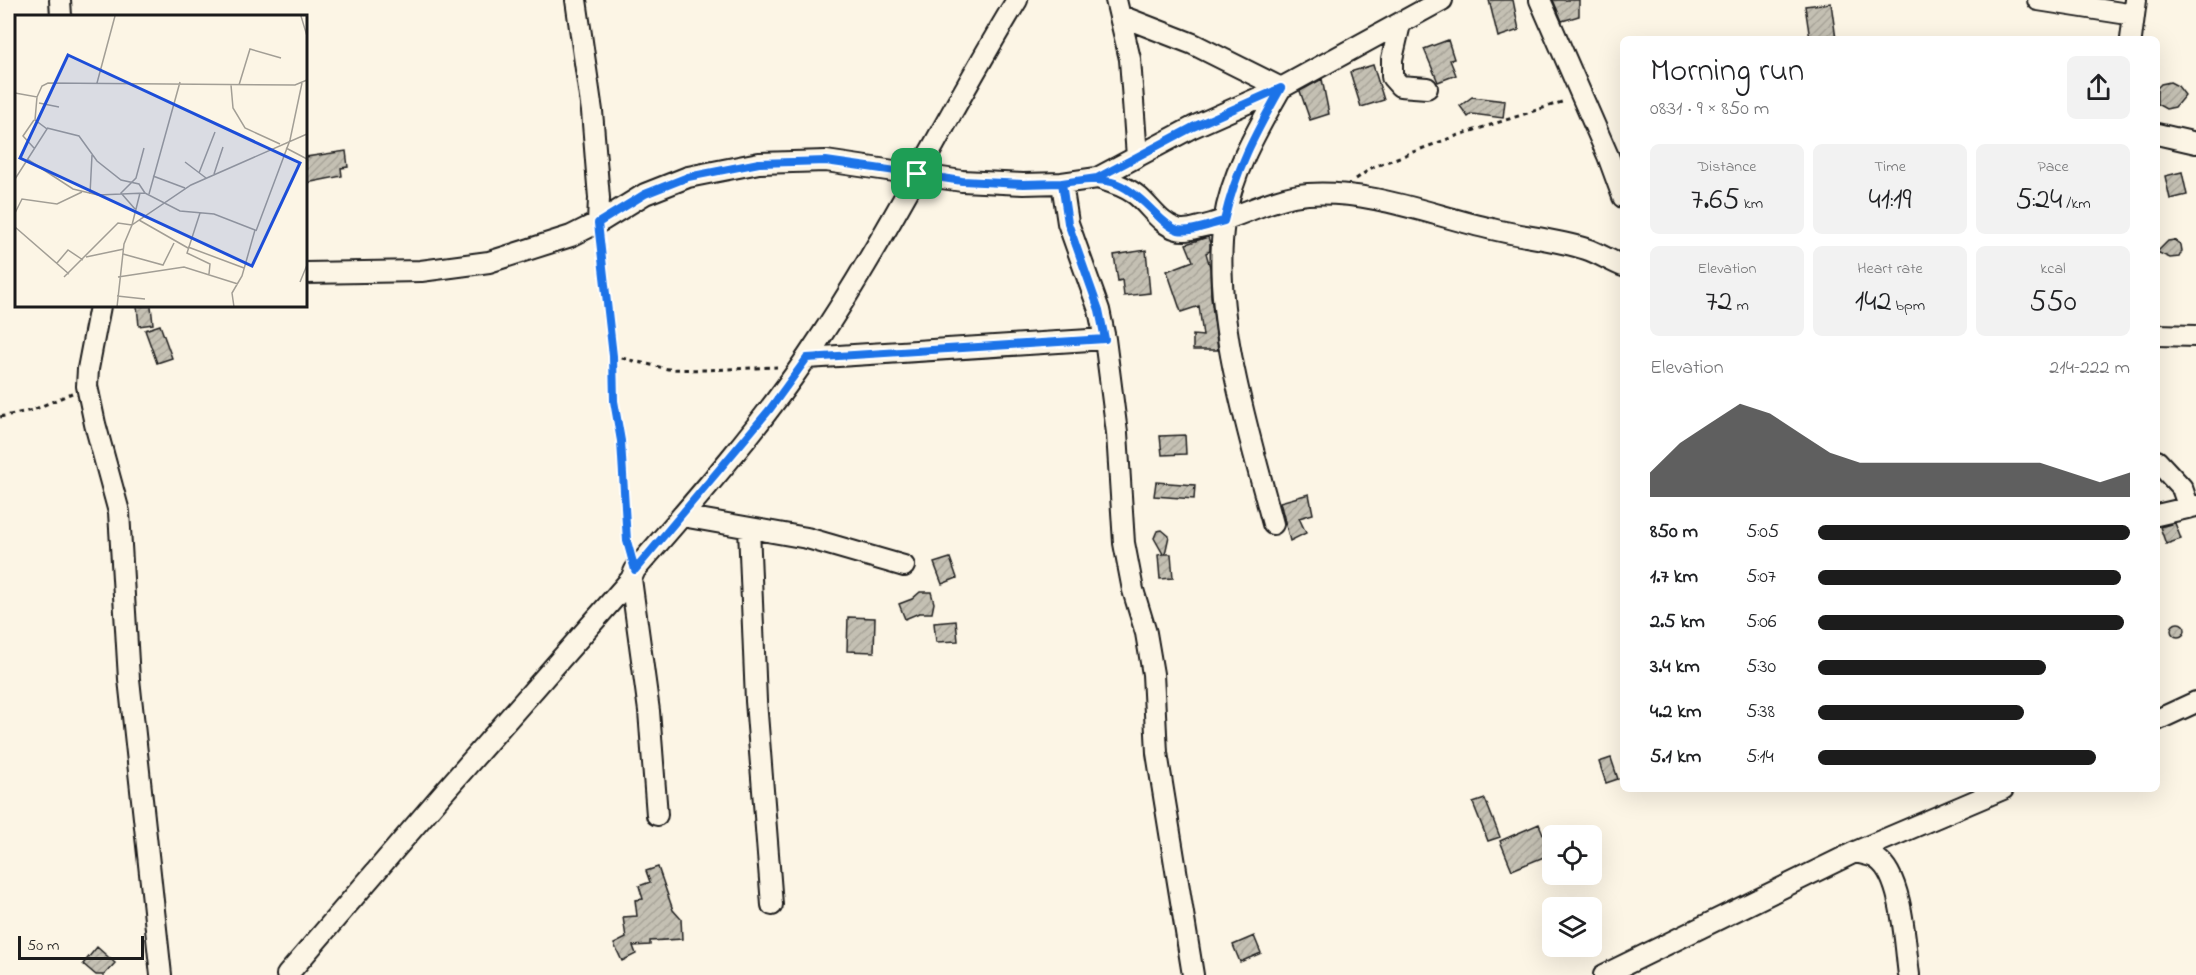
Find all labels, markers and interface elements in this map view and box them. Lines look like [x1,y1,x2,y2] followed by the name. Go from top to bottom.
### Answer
[15,15,308,308] inset map
[1650,48,1804,96] text: Morning run
[2067,56,2130,119] button: share
[1650,95,1769,124] text: 08:31 · 9 × 850 m
[891,148,942,199] pin
[1698,155,1756,179] text: Distance
[1874,155,1906,179] text: Time
[2037,155,2069,179] text: Pace
[900,157,933,190] icon: arrive
[1691,179,1740,223] text: 7.65
[1868,179,1912,223] text: 41:19
[2015,179,2062,223] text: 5:24
[1740,192,1763,216] text: km
[2062,192,2091,216] text: /km
[1698,257,1756,281] text: Elevation
[1857,257,1923,281] text: Heart rate
[2040,257,2066,281] text: kcal
[1705,281,1732,325] text: 72
[1855,281,1892,325] text: 142
[2029,281,2077,325] text: 550
[1732,294,1749,318] text: m
[1892,294,1925,318] text: bpm
[1650,354,1724,383] text: Elevation
[2049,354,2130,383] text: 214–222 m
[1650,518,1698,547] text: 850 m
[1746,518,1779,547] text: 5:05
[1650,563,1698,592] text: 1.7 km
[1746,563,1776,592] text: 5:07
[1650,608,1705,637] text: 2.5 km
[1746,608,1777,637] text: 5:06
[1650,653,1700,682] text: 3.4 km
[1746,653,1776,682] text: 5:30
[1650,698,1702,727] text: 4.2 km
[1746,698,1775,727] text: 5:38
[1650,743,1701,772] text: 5.1 km
[1746,743,1774,772] text: 5:14
[1542,825,1602,957] map controls
[1542,825,1602,885] button: locate
[1542,897,1602,957] button: layers
[18,933,144,960] scale bar
[27,934,59,958] text: 50 m

